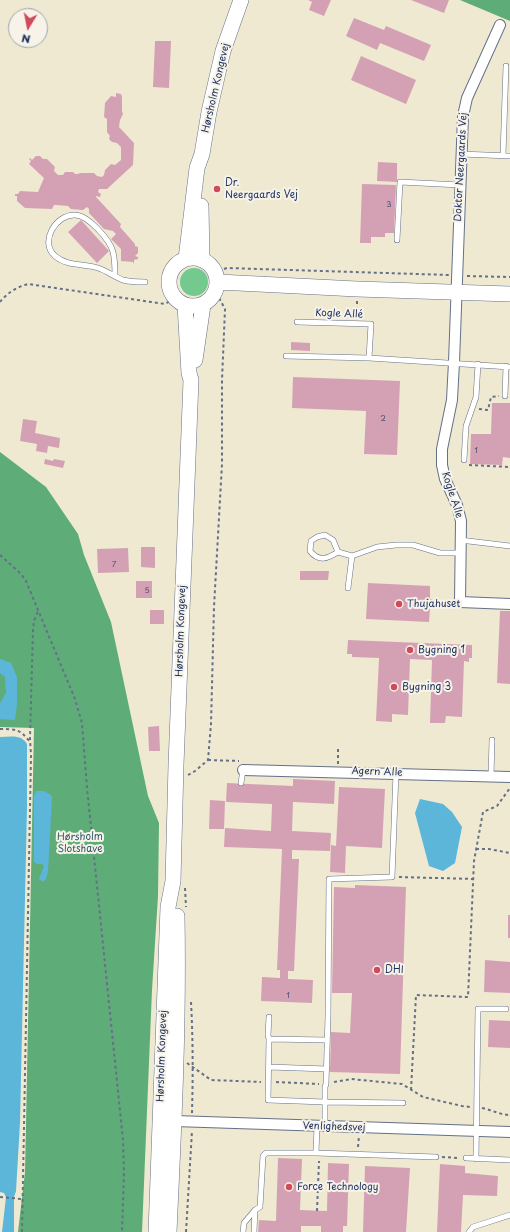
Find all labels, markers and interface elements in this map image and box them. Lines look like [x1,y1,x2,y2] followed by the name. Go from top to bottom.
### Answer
[8,8,48,48] north arrow
[20,30,32,48] text: N
[200,42,232,134] street label: Hørsholm Kongevej
[452,112,470,222] street label: Doktor Neergaards Vej
[225,177,298,200] place label: Dr. Neergaards Vej
[212,184,222,194] marker: Dr. Neergaards Vej
[386,200,392,210] house number: 3
[315,307,363,321] street label: Kogle Allé
[380,414,386,424] house number: 2
[474,446,478,456] house number: 1
[439,470,465,520] street label: Kogle Alle
[112,560,116,570] house number: 7
[173,585,189,677] street label: Hørsholm Kongevej
[144,586,150,596] house number: 5
[407,598,461,610] place label: Thujahuset
[394,599,404,609] marker: Thujahuset
[418,644,465,656] place label: Bygning 1
[405,645,415,655] marker: Bygning 1
[402,681,451,693] place label: Bygning 3
[389,682,399,692] marker: Bygning 3
[351,765,403,779] street label: Agern Alle
[57,831,103,854] park label: Hørsholm Slotshave
[385,964,404,976] place label: DHI
[372,965,382,975] marker: DHI
[286,991,290,1001] house number: 1
[154,1010,170,1102] street label: Hørsholm Kongevej
[302,1120,366,1134] street label: Venlighedsvej
[297,1181,378,1193] place label: Force Technology
[284,1182,294,1192] marker: Force Technology

